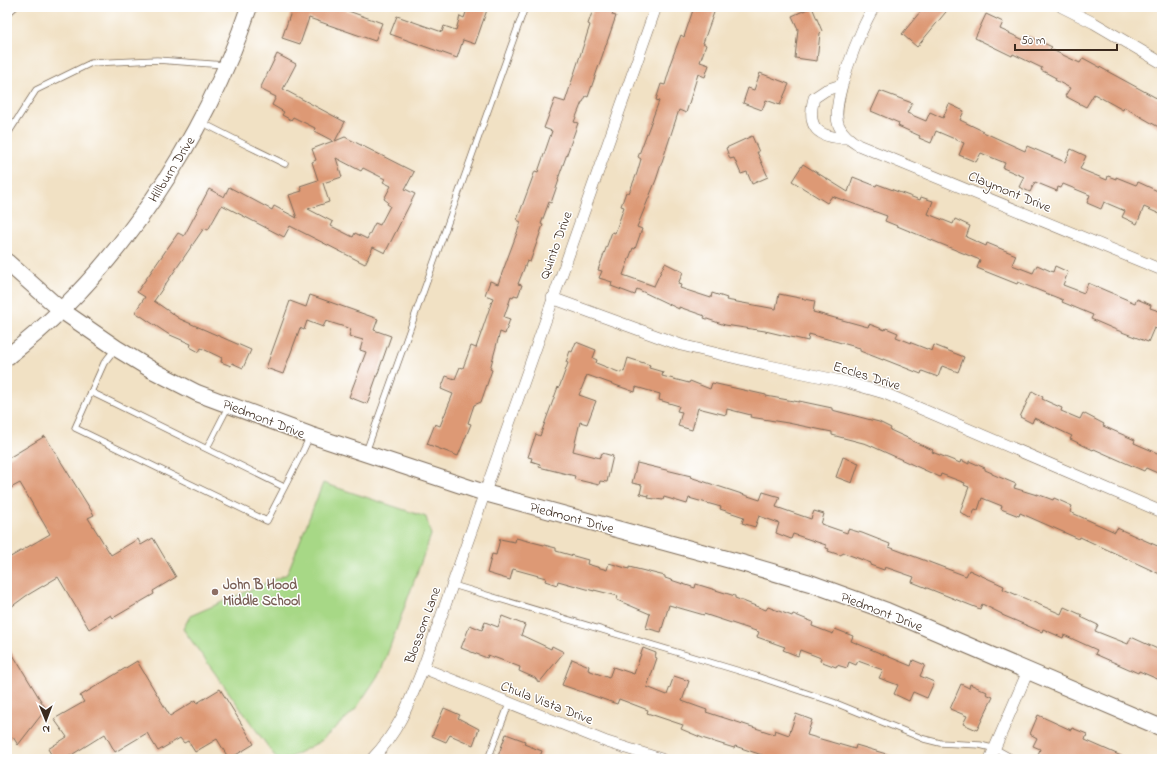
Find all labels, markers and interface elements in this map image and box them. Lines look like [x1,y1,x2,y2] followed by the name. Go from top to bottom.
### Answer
[1015,26,1117,52] scale bar
[1021,32,1045,50] text: 50 m
[144,132,201,207] street label: Hillburn Drive
[964,166,1055,220] street label: Claymont Drive
[534,208,579,283] street label: Quinto Drive
[830,356,904,397] street label: Eccles Drive
[219,394,308,445] street label: Piedmont Drive
[527,497,617,540] street label: Piedmont Drive
[223,575,301,612] place label: John B Hood Middle School
[400,584,447,668] street label: Blossom Lane
[210,587,220,597] marker: John B Hood Middle School
[837,587,926,638] street label: Piedmont Drive
[497,676,596,731] street label: Chula Vista Drive
[26,700,66,740] north arrow
[42,721,50,737] text: N

